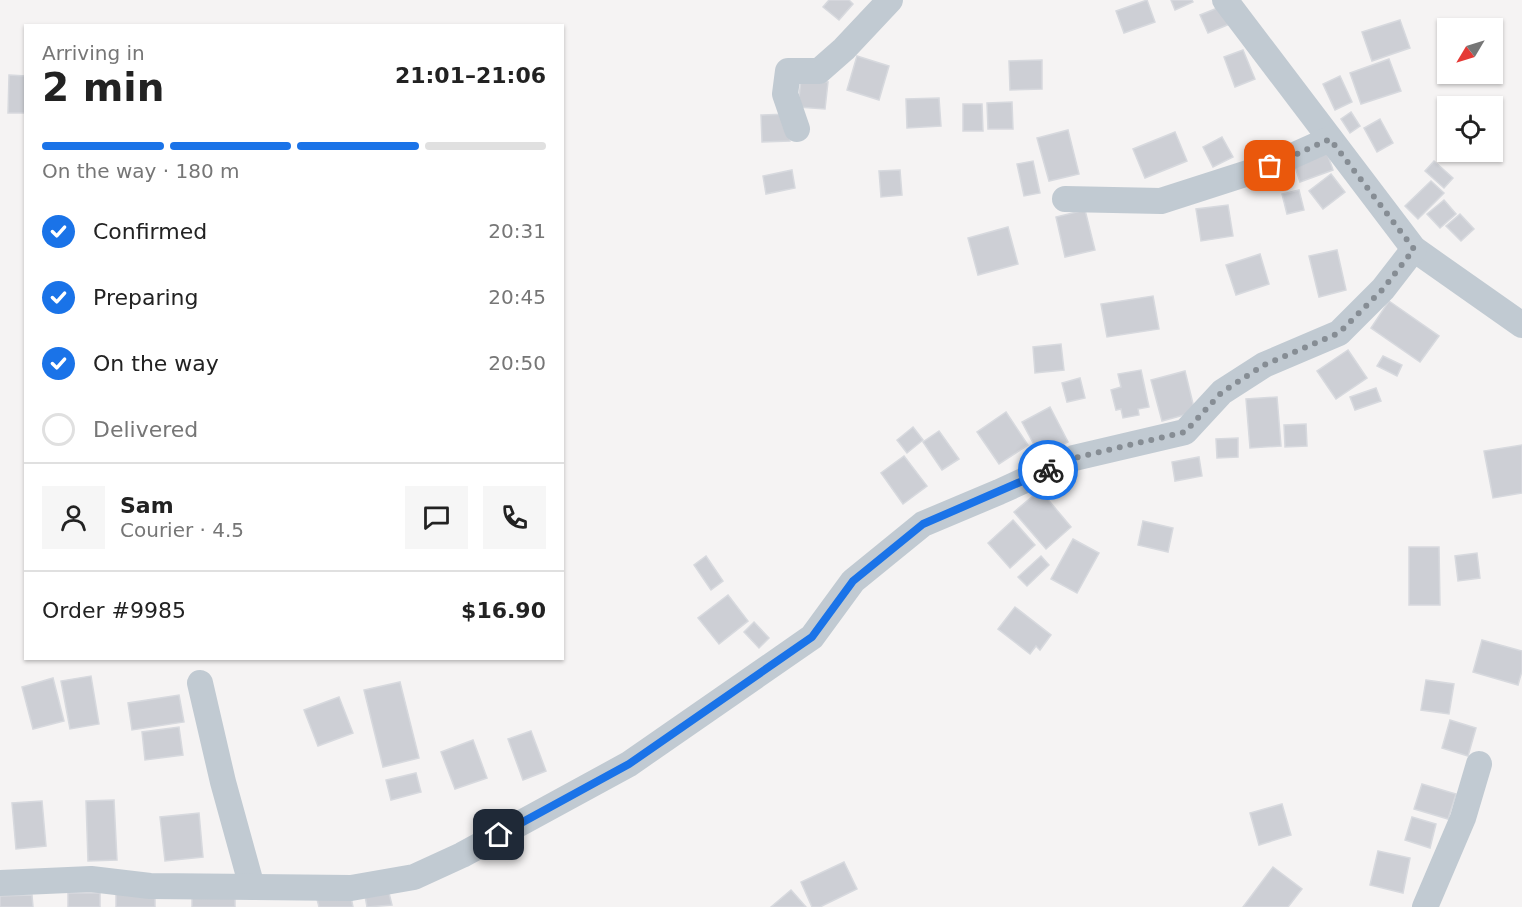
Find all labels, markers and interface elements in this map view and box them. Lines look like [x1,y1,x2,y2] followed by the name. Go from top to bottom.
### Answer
[1437,18,1503,84] north arrow
[1437,18,1503,162] map controls
[42,41,145,65] text: Arriving in
[395,63,546,88] text: 21:01–21:06
[42,65,164,110] text: 2 min
[1437,96,1503,162] button: locate
[1244,140,1295,191] pin
[1253,149,1286,182] icon: bag
[42,159,240,183] text: On the way · 180 m
[42,215,75,248] icon: check
[93,219,207,244] text: Confirmed
[488,219,546,243] text: 20:31
[42,281,75,314] icon: check
[93,285,199,310] text: Preparing
[488,285,546,309] text: 20:45
[42,347,75,380] icon: check
[93,351,219,376] text: On the way
[488,351,546,375] text: 20:50
[93,417,198,442] text: Delivered
[1018,440,1078,500] courier
[1032,454,1065,487] icon: bike
[42,486,105,549] button: person
[405,486,468,549] button: chat
[483,486,546,549] button: phone
[120,493,174,518] text: Sam
[120,518,244,542] text: Courier · 4.5
[42,598,186,623] text: Order #9985
[461,598,546,623] text: $16.90
[473,809,524,860] pin
[482,818,515,851] icon: home

